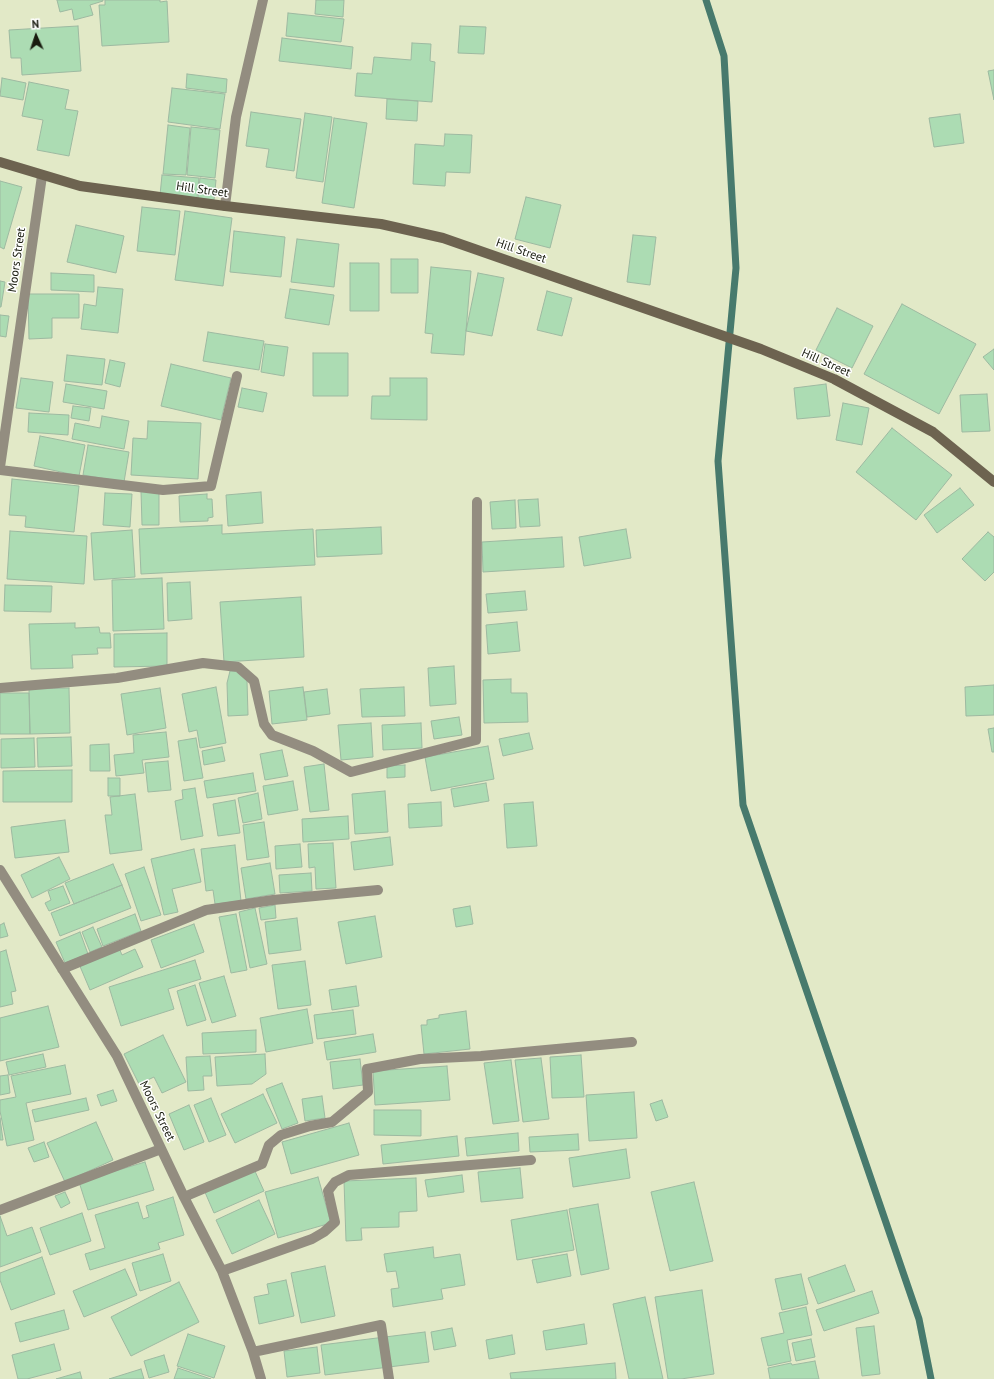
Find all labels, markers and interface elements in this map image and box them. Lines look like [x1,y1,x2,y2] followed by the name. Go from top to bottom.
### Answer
[16,16,56,56] north arrow
[31,17,39,31] text: N
[175,179,229,201] street label: Hill Street
[5,227,29,293] street label: Moors Street
[494,236,548,266] street label: Hill Street
[799,346,853,380] street label: Hill Street
[136,1078,178,1144] street label: Moors Street

